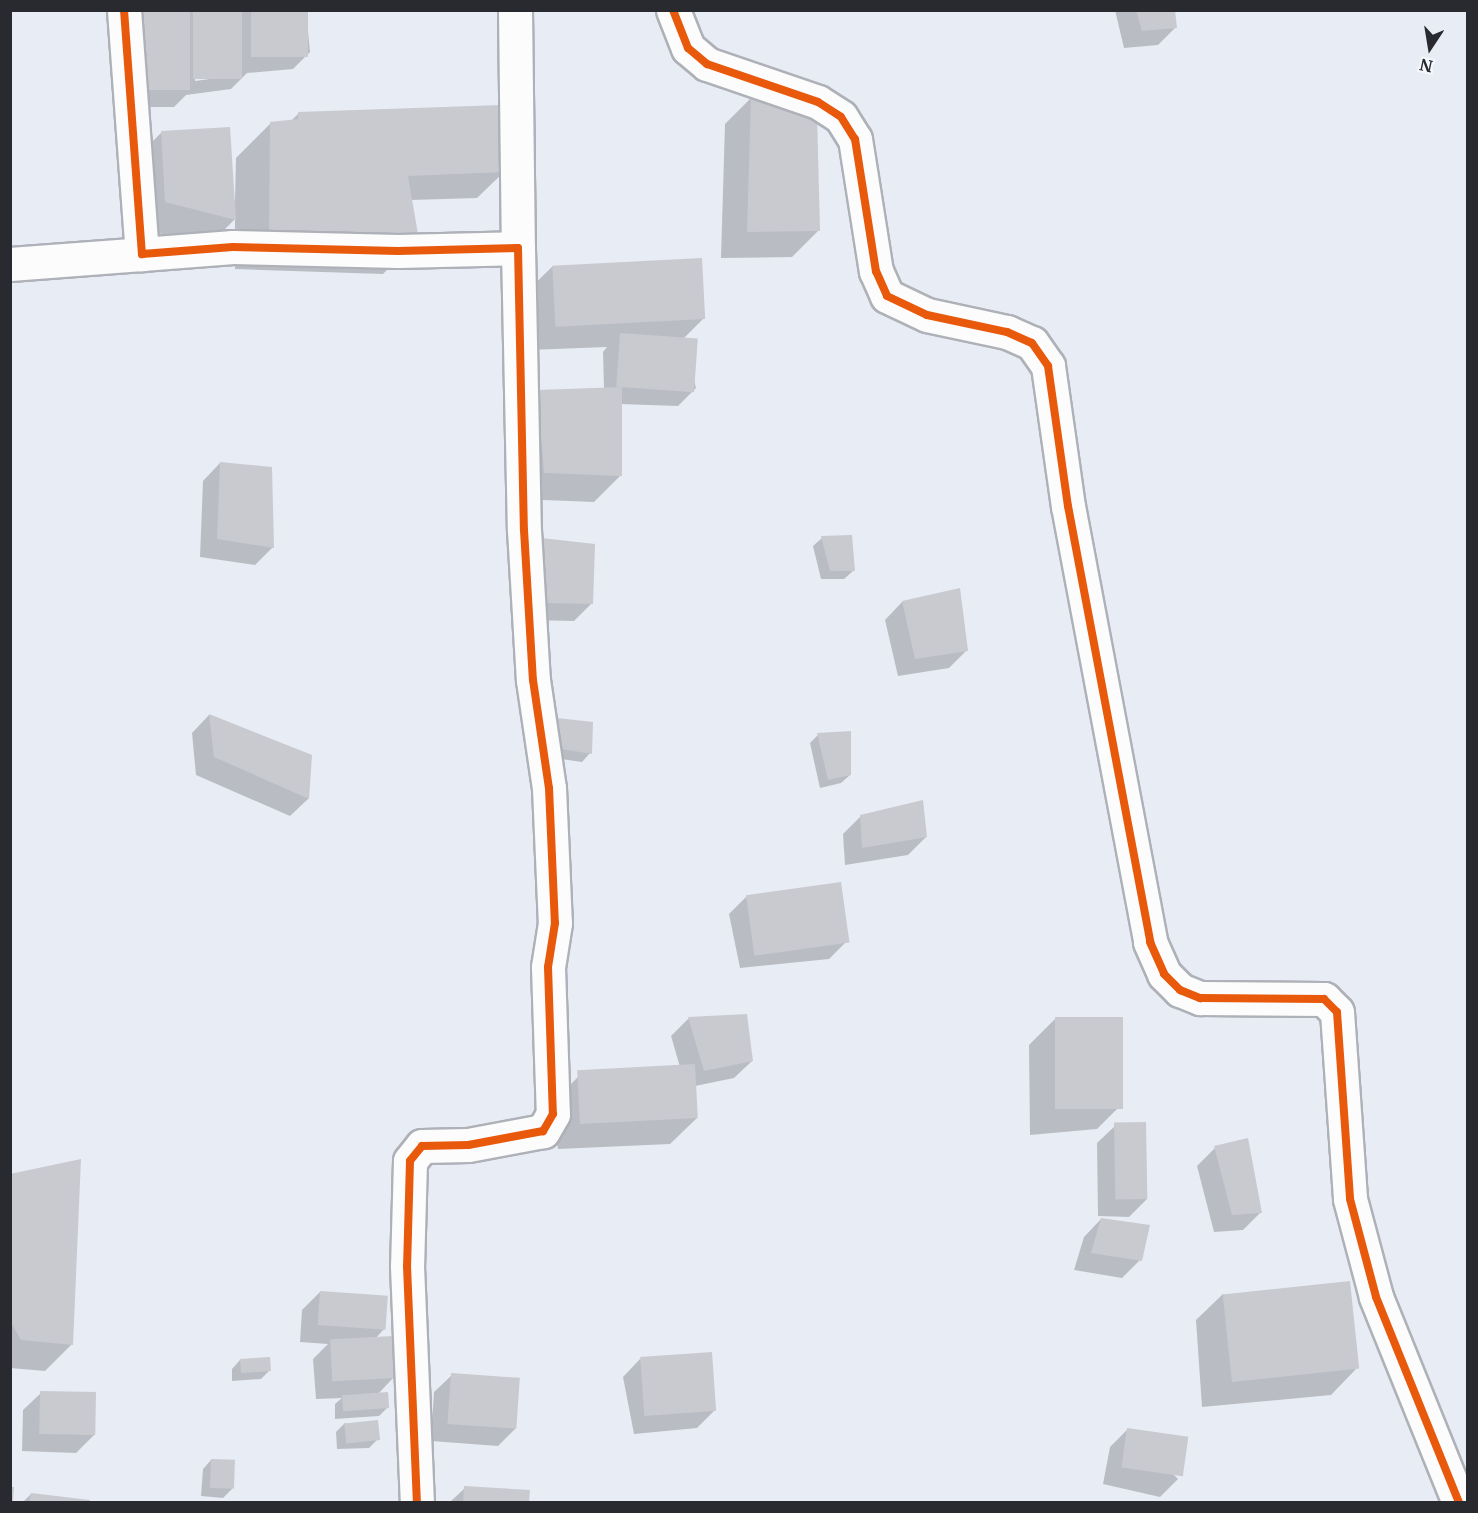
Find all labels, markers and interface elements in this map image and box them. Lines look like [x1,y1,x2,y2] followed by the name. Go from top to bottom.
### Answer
[1400,18,1460,78] north arrow
[1418,55,1435,77] text: N

